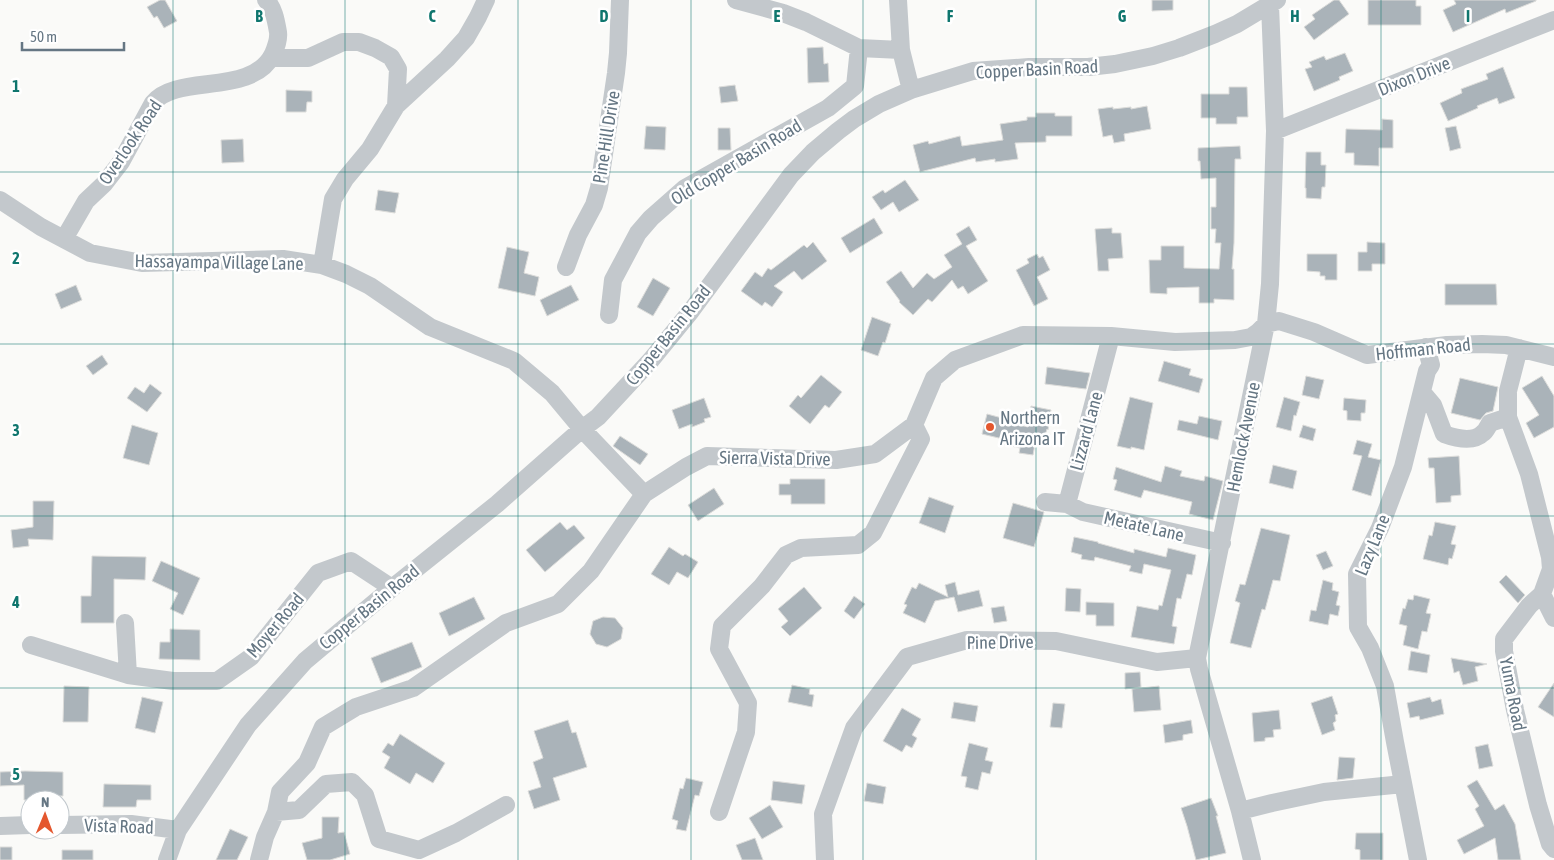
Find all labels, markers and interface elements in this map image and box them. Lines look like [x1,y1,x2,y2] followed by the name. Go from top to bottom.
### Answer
[255,7,263,25] text: B
[428,7,436,25] text: C
[600,7,609,25] text: D
[774,7,781,25] text: E
[947,7,954,25] text: F
[1118,7,1127,25] text: G
[1290,7,1300,25] text: H
[1466,7,1470,25] text: I
[22,20,125,52] scale bar
[30,28,57,45] text: 50 m
[1375,52,1453,100] street label: Dixon Drive
[975,55,1099,83] street label: Copper Basin Road
[12,77,20,95] text: 1
[588,89,624,185] street label: Pine Hill Drive
[94,96,166,188] street label: Overlook Road
[667,115,805,209] street label: Old Copper Basin Road
[12,249,20,267] text: 2
[134,250,304,274] street label: Hassayampa Village Lane
[621,281,715,389] street label: Copper Basin Road
[1374,334,1472,364] street label: Hoffman Road
[1222,380,1264,494] street label: Hemlock Avenue
[1065,389,1107,473] street label: Lizzard Lane
[1000,407,1065,449] place label: Northern Arizona IT
[12,421,20,439] text: 3
[984,421,996,433] marker: Northern Arizona IT
[719,447,831,469] street label: Sierra Vista Drive
[1102,507,1186,545] street label: Metate Lane
[1350,511,1394,579] street label: Lazy Lane
[315,560,423,654] street label: Copper Basin Road
[242,588,308,662] street label: Moyer Road
[11,593,20,611] text: 4
[966,631,1034,653] street label: Pine Drive
[1496,655,1530,733] street label: Yuma Road
[12,765,20,783] text: 5
[20,790,70,840] north arrow
[41,794,49,810] text: N
[84,814,154,838] street label: Vista Road

